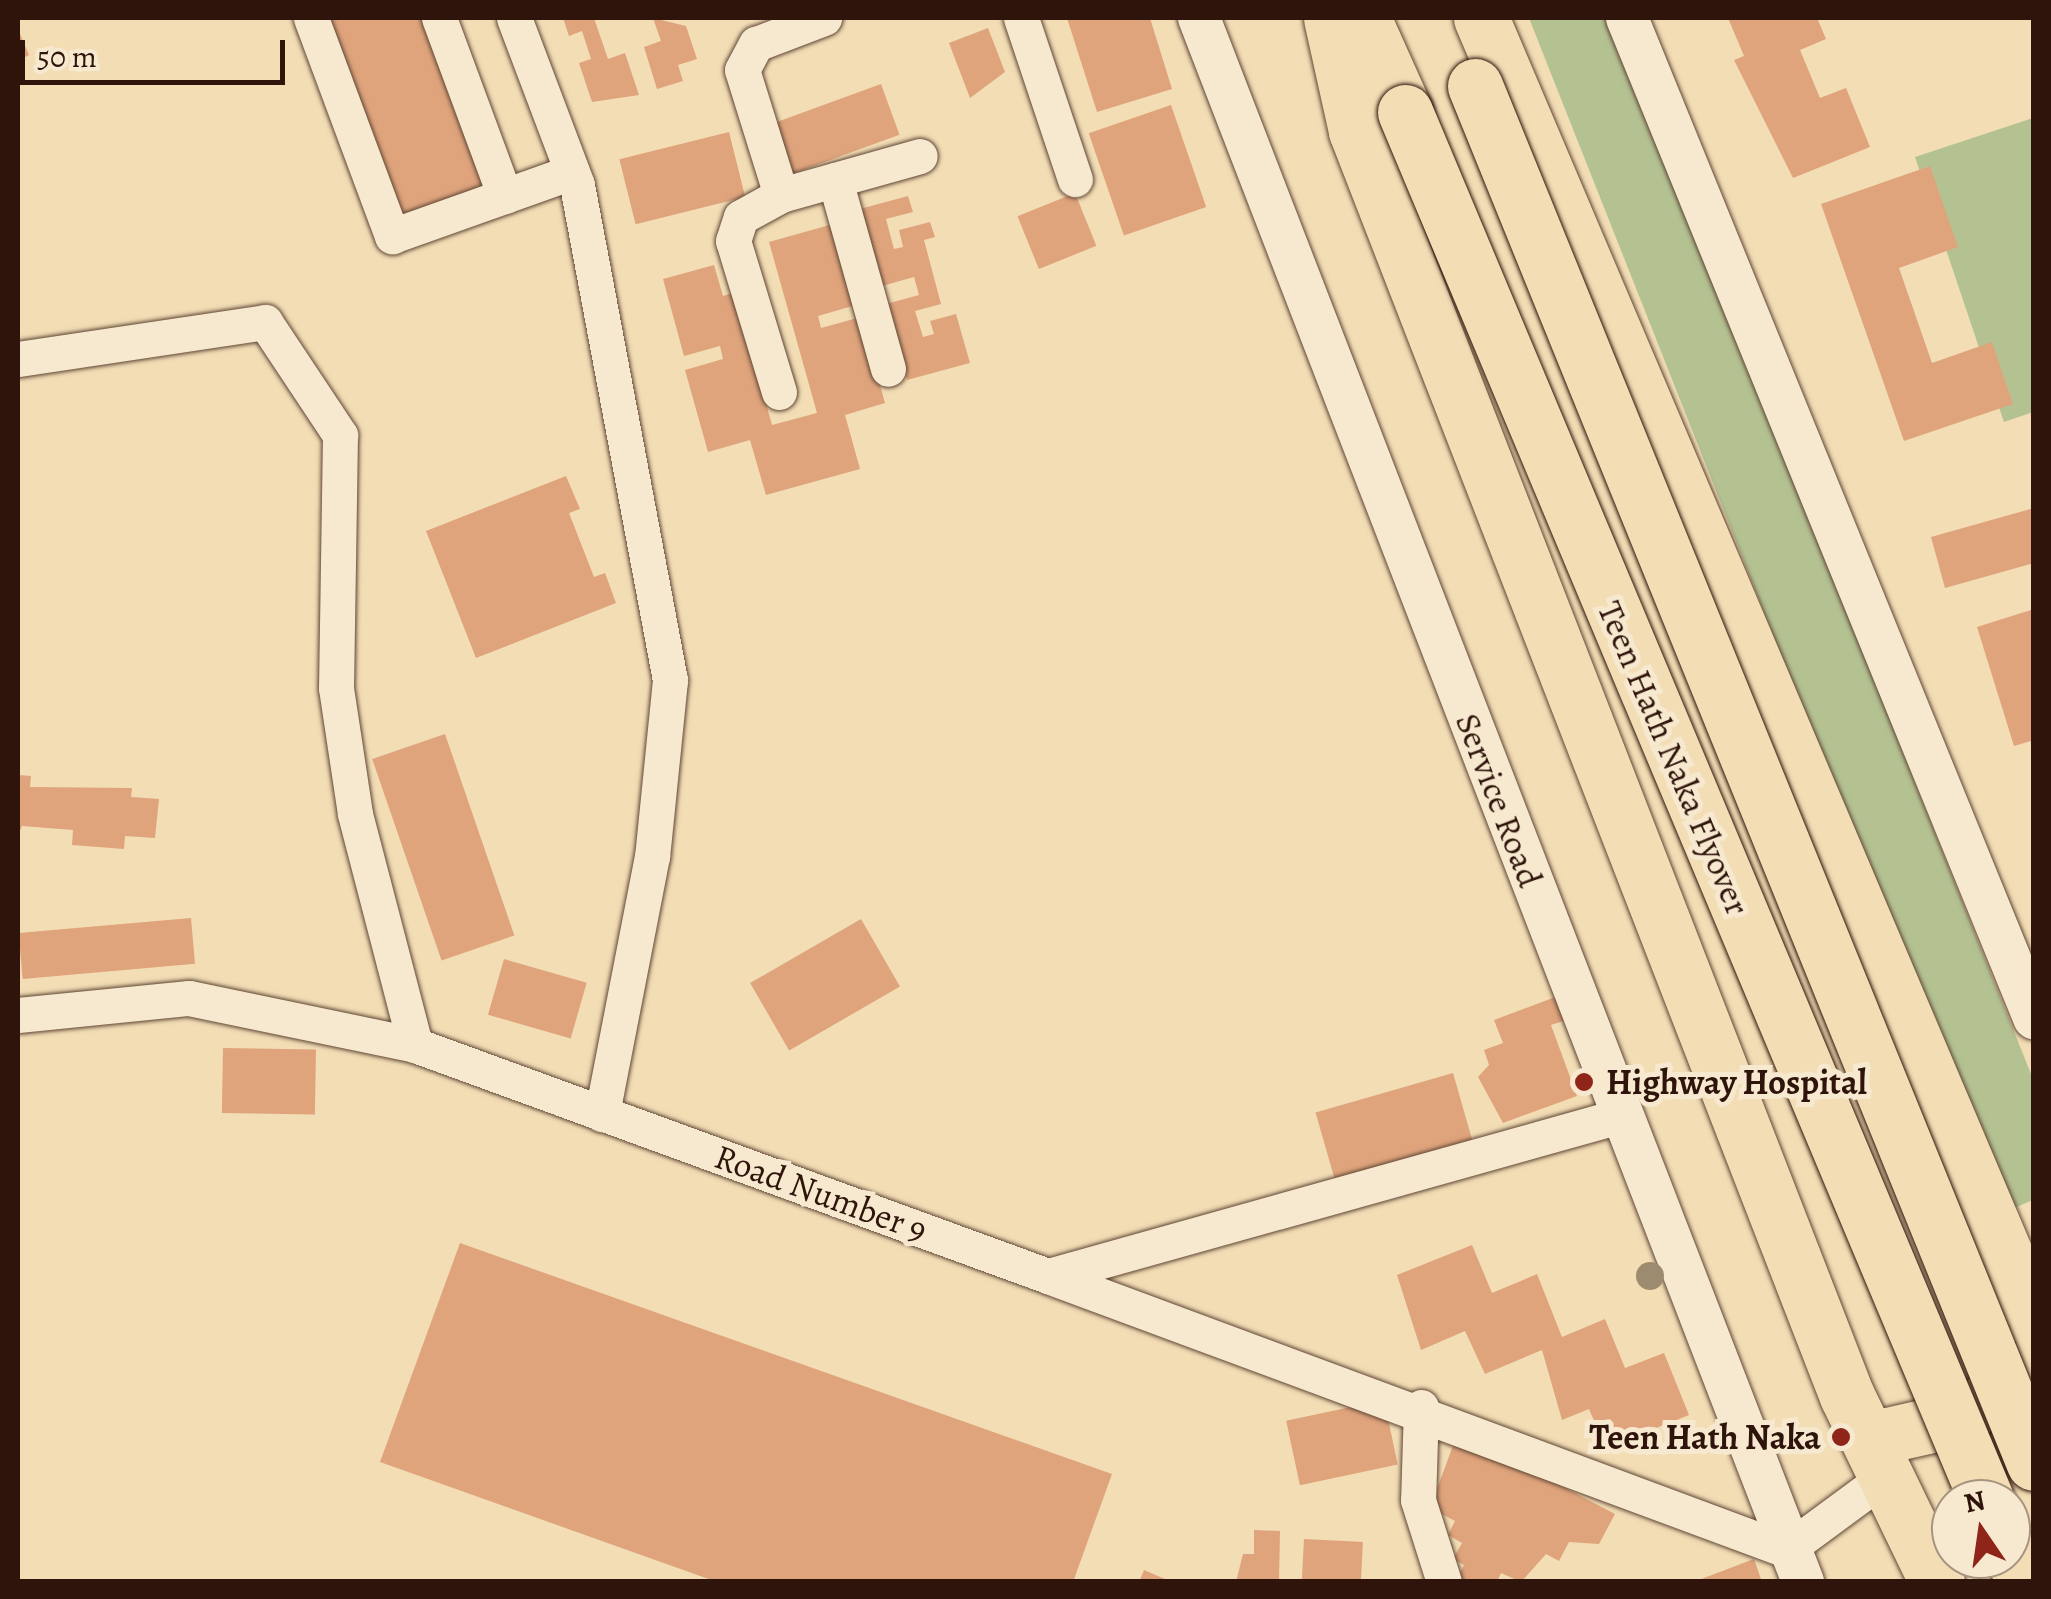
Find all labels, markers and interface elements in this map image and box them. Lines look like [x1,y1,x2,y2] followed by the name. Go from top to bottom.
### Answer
[25,20,290,82] scale bar
[37,37,97,77] text: 50 m
[1589,595,1759,921] street label: Teen Hath Naka Flyover
[1447,707,1551,893] street label: Service Road
[1606,1061,1867,1103] place label: Highway Hospital
[1571,1069,1597,1095] marker: Highway Hospital
[709,1135,933,1251] street label: Road Number 9
[1589,1416,1821,1458] place label: Teen Hath Naka
[1830,1426,1852,1448] marker: Teen Hath Naka
[1931,1479,2031,1579] north arrow
[1960,1481,1989,1523] text: N

